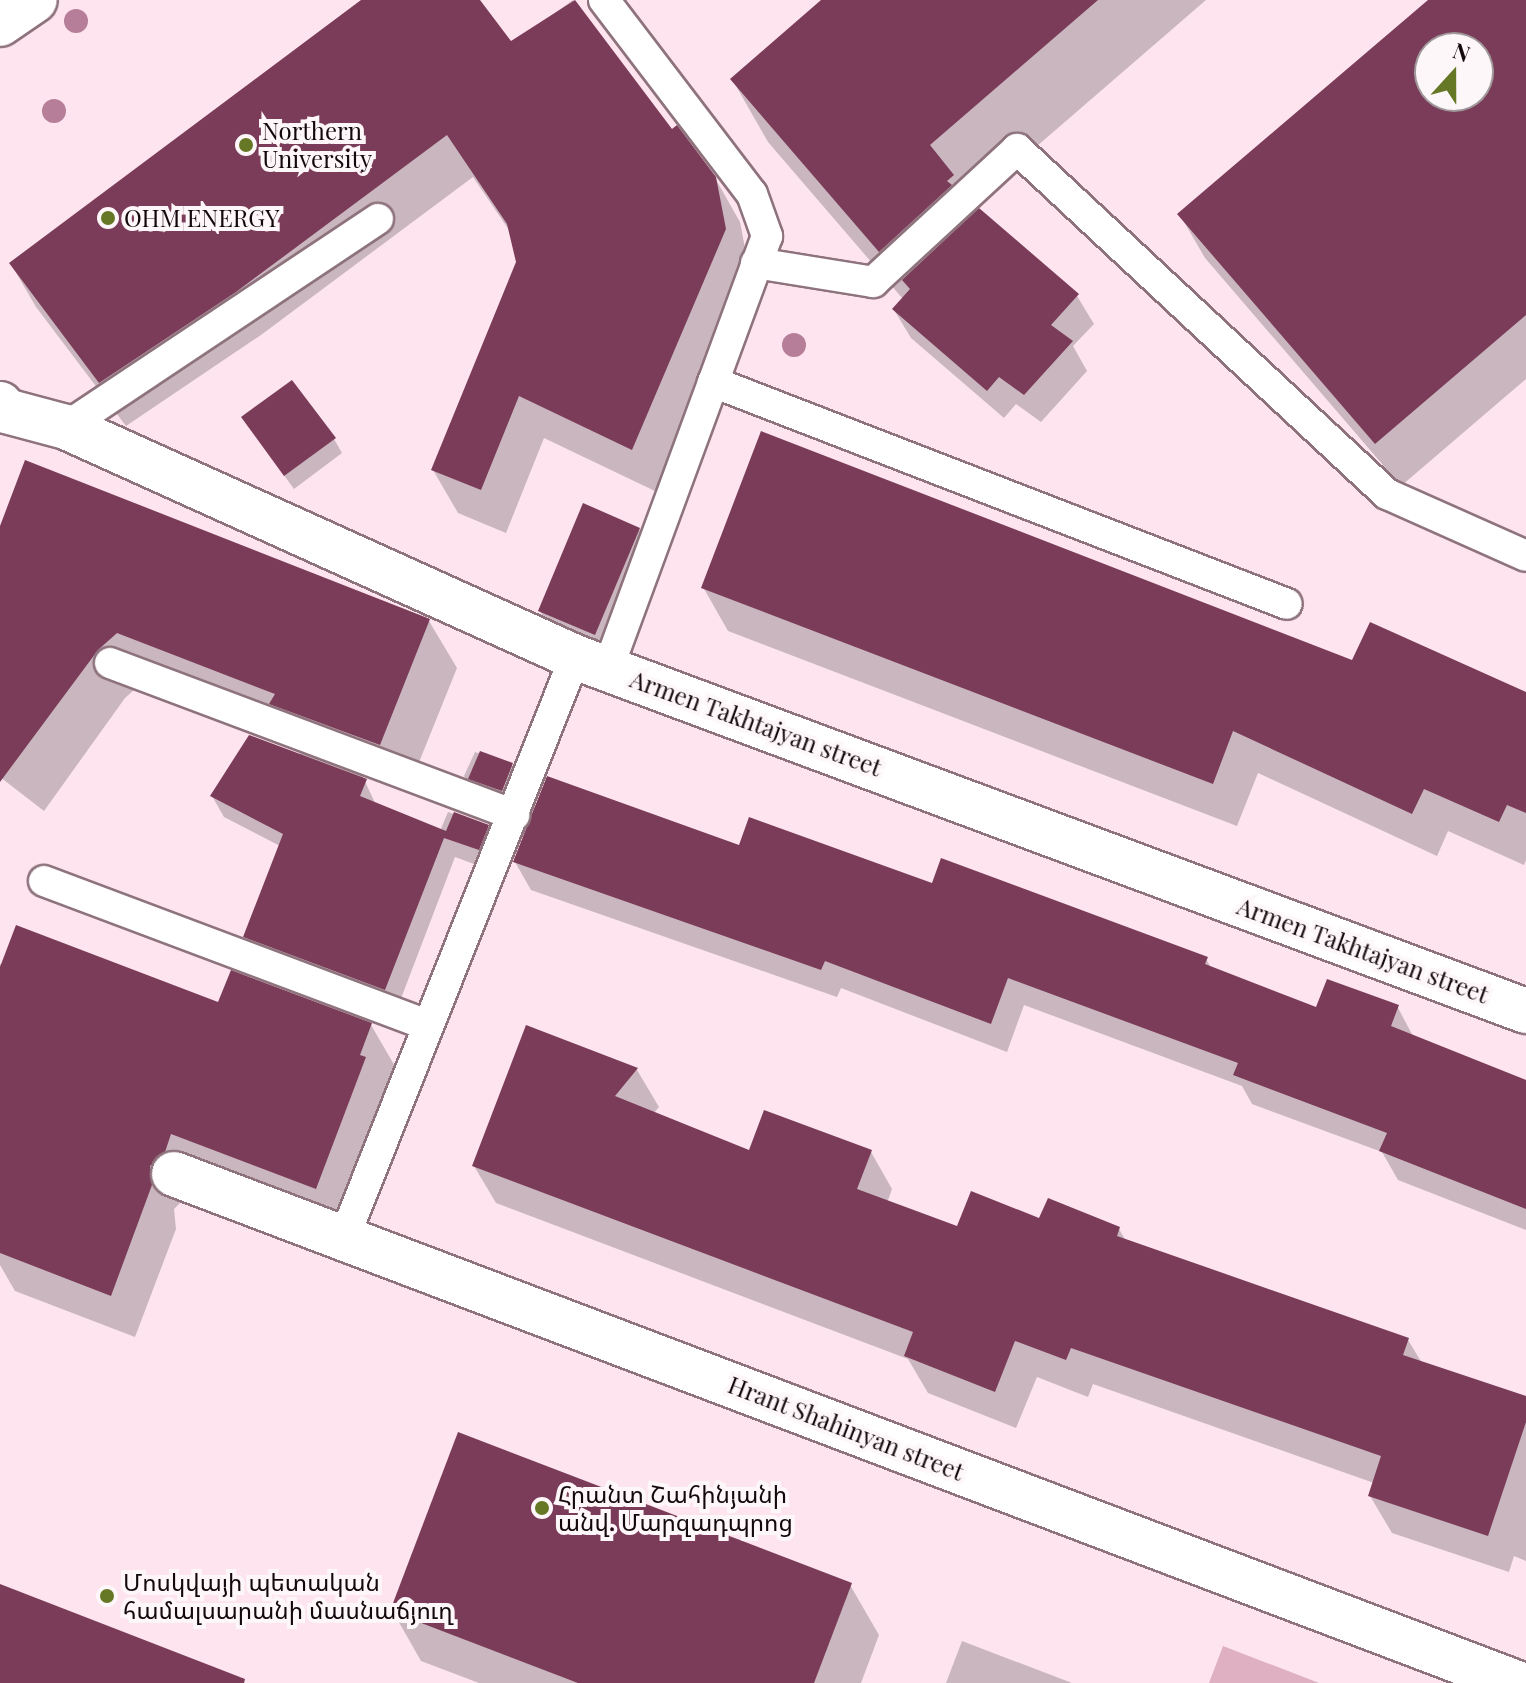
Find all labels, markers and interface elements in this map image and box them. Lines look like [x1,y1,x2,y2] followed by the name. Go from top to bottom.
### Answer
[1414,32,1494,112] north arrow
[1449,35,1475,68] text: N
[262,117,372,173] place label: Northern University
[237,136,255,154] marker: Northern University
[124,204,279,232] place label: OHM ENERGY
[99,209,117,227] marker: OHM ENERGY
[626,664,886,782] street label: Armen Takhtajyan street
[1233,891,1493,1009] street label: Armen Takhtajyan street
[724,1370,968,1486] street label: Hrant Shahinyan street
[558,1480,793,1536] place label: Հրանտ Շահինյանի անվ. Մարզադպրոց
[533,1499,551,1517] marker: Հրանտ Շահինյանի անվ. Մարզադպրոց
[123,1568,453,1624] place label: Մոսկվայի պետական համալսարանի մասնաճյուղ
[98,1587,116,1605] marker: Մոսկվայի պետական համալսարանի մասնաճյուղ

